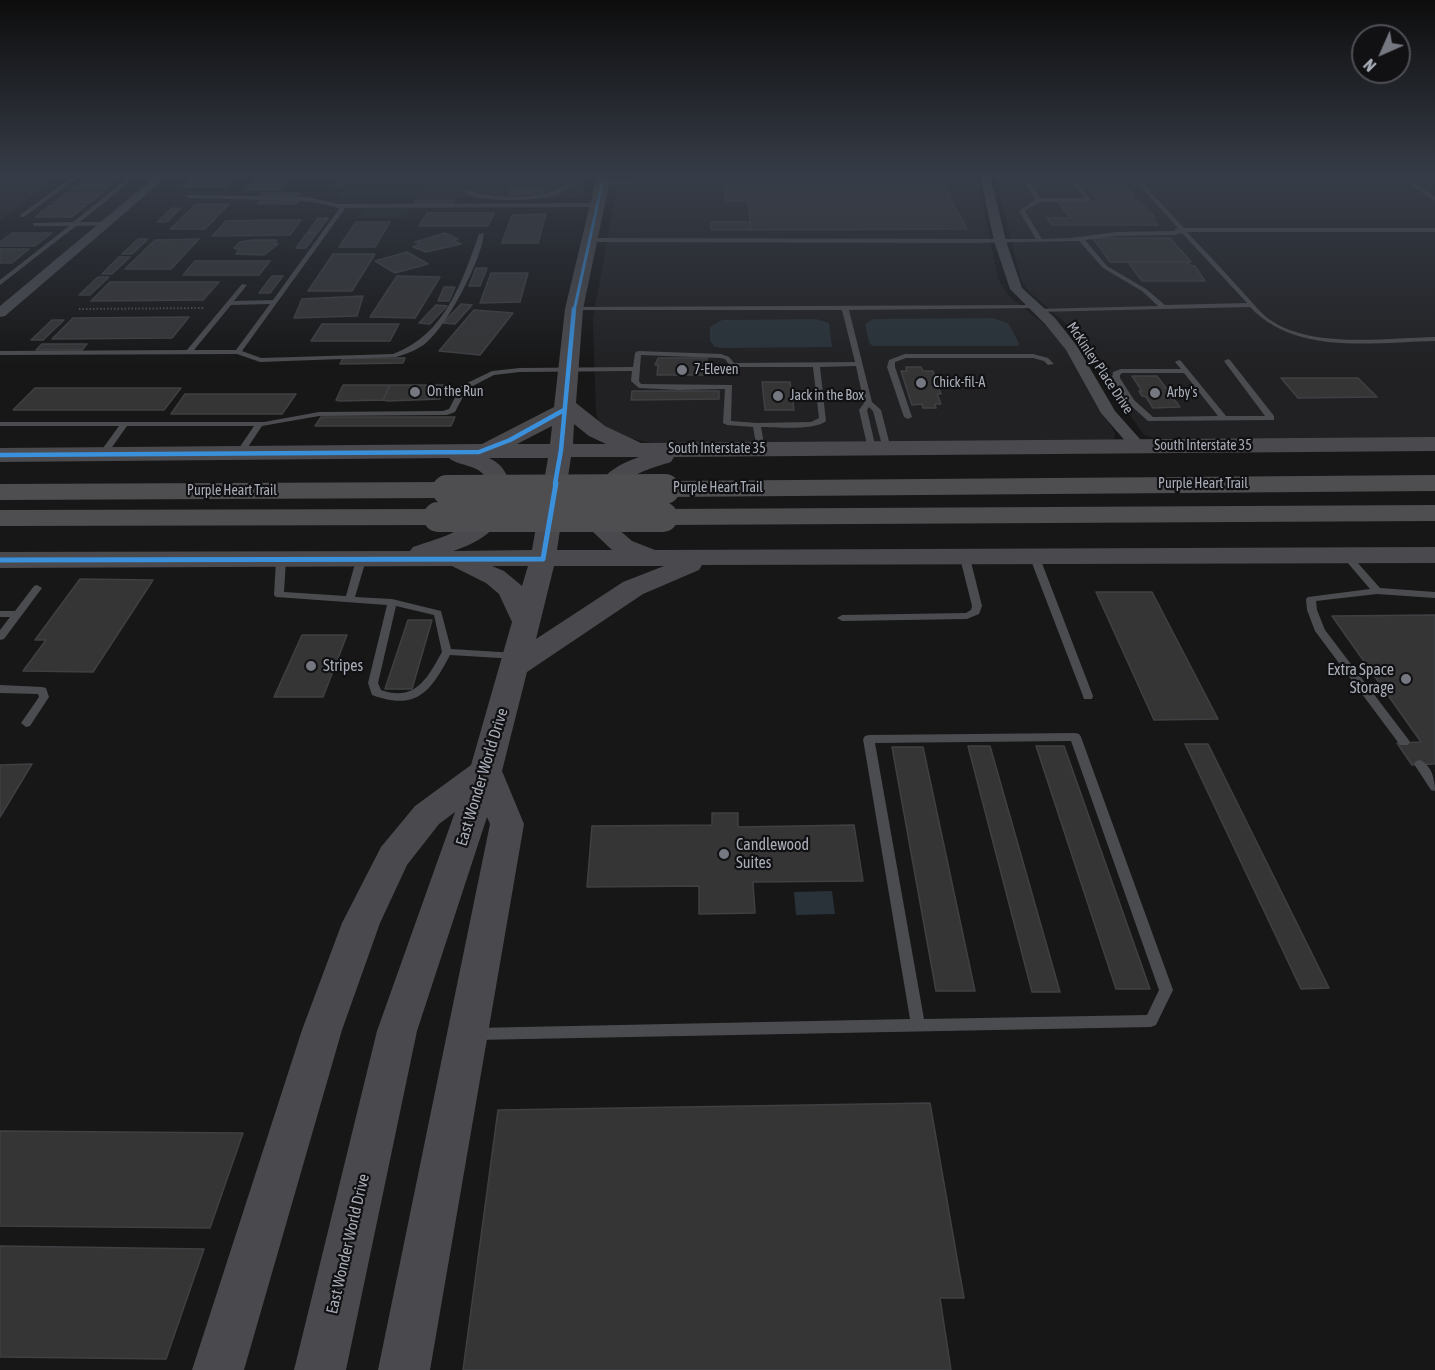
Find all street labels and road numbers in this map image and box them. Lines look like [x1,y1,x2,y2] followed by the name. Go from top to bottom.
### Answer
[1063,319,1137,417] street label: McKinley Place Drive
[1154,438,1252,454] street label: South Interstate 35
[668,441,766,457] street label: South Interstate 35
[1158,476,1248,492] street label: Purple Heart Trail
[673,480,763,496] street label: Purple Heart Trail
[187,483,277,499] street label: Purple Heart Trail
[452,706,512,848] street label: East Wonder World Drive
[323,1172,373,1316] street label: East Wonder World Drive

